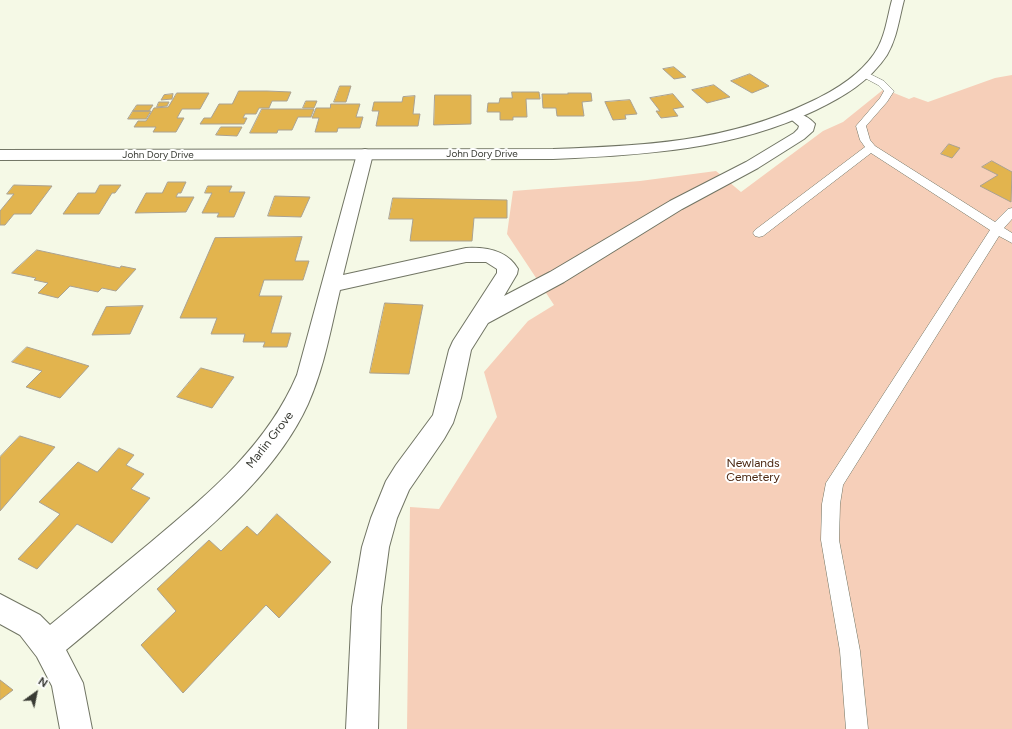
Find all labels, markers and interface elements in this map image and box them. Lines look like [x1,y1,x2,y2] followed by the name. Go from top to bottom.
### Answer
[446,148,518,160] street label: John Dory Drive
[122,149,194,161] street label: John Dory Drive
[243,409,297,471] street label: Marlin Grove
[726,456,780,484] park label: Newlands Cemetery
[16,673,56,713] north arrow
[36,675,50,690] text: N

